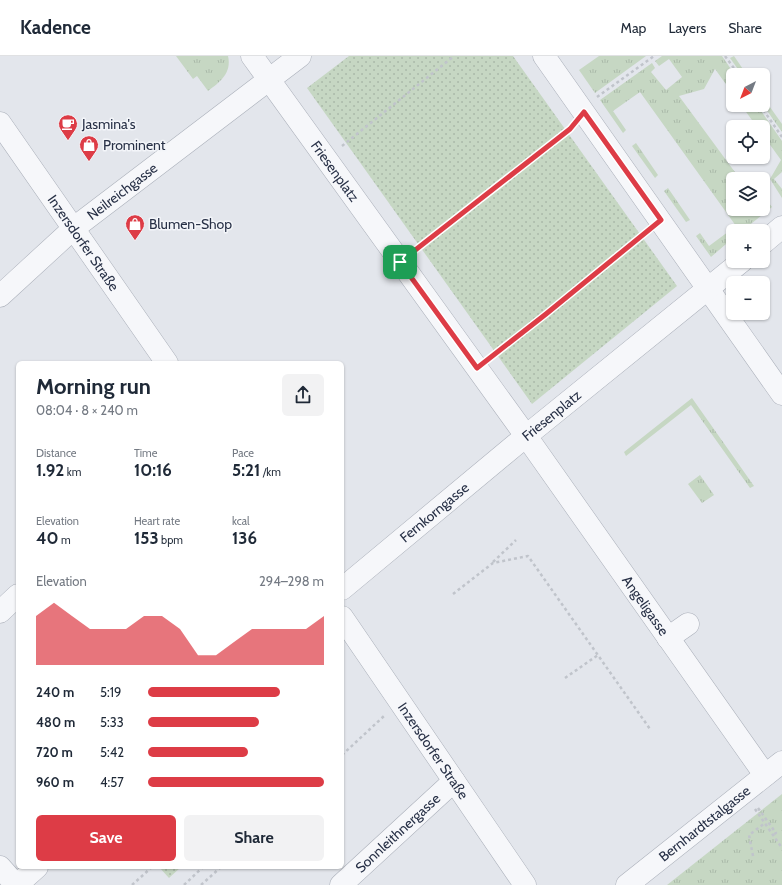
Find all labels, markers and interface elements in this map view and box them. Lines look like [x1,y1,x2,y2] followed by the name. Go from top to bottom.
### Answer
[20,16,91,39] text: Kadence
[621,19,646,37] text: Map
[668,19,706,37] text: Layers
[728,19,762,37] text: Share
[726,68,770,112] north arrow
[726,68,770,320] map controls
[57,113,79,141] cafe icon: Jasmina's
[81,115,136,133] place label: Jasmina's
[726,120,770,164] button: locate
[78,134,100,162] shop icon: Prominent
[103,136,166,154] place label: Prominent
[307,137,363,206] street label: Friesenplatz
[83,159,161,224] street label: Neilreichgasse
[726,172,770,216] button: layers
[44,191,123,294] street label: Inzersdorfer Straße
[124,213,146,241] shop icon: Blumen-Shop
[149,215,232,233] place label: Blumen-Shop
[726,224,770,268] button: +
[383,245,417,279] pin
[389,251,411,273] icon: arrive
[726,276,770,320] button: −
[36,373,151,400] text: Morning run
[282,374,324,416] button: share
[518,386,585,445] street label: Friesenplatz
[36,402,138,418] text: 08:04 · 8 × 240 m
[36,446,77,460] text: Distance
[134,446,157,460] text: Time
[232,446,254,460] text: Pace
[36,460,64,480] text: 1.92
[134,460,172,480] text: 10:16
[232,460,260,480] text: 5:21
[64,465,81,479] text: km
[260,465,281,479] text: /km
[396,478,473,546] street label: Fernkorngasse
[36,514,79,528] text: Elevation
[134,514,180,528] text: Heart rate
[232,514,250,528] text: kcal
[36,528,59,548] text: 40
[134,528,159,548] text: 153
[232,528,257,548] text: 136
[59,533,71,547] text: m
[159,533,183,547] text: bpm
[618,572,673,639] street label: Angeligasse
[36,573,87,589] text: Elevation
[259,573,324,589] text: 294–298 m
[36,684,74,700] text: 240 m
[100,684,121,700] text: 5:19
[394,699,473,803] street label: Inzersdorfer Straße
[36,714,75,730] text: 480 m
[100,714,124,730] text: 5:33
[36,744,73,760] text: 720 m
[100,744,124,760] text: 5:42
[36,774,74,790] text: 960 m
[100,774,124,790] text: 4:57
[655,782,754,865] street label: Bernhardtstalgasse
[351,789,444,876] street label: Sonnleithnergasse
[36,815,176,861] button: Save
[184,815,324,861] button: Share

